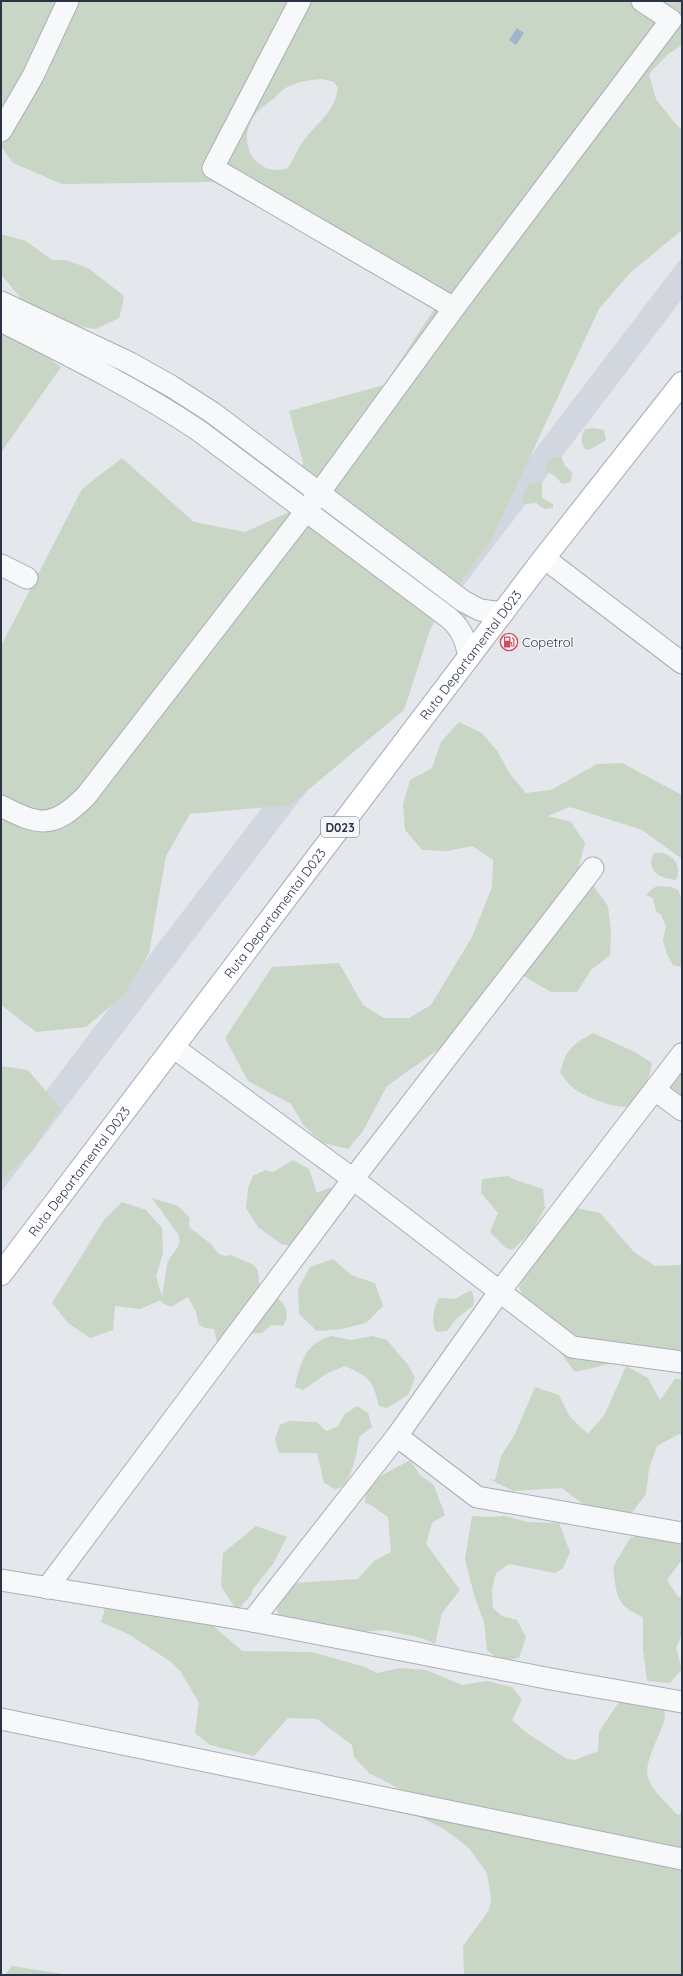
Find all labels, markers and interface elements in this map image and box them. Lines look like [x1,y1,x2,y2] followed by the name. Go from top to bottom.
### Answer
[416,587,525,723] street label: Ruta Departamental D023
[499,632,519,652] fuel station icon: Copetrol
[522,634,574,650] place label: Copetrol
[321,817,359,837] road number: D023
[220,845,329,981] street label: Ruta Departamental D023
[25,1103,133,1239] street label: Ruta Departamental D023

